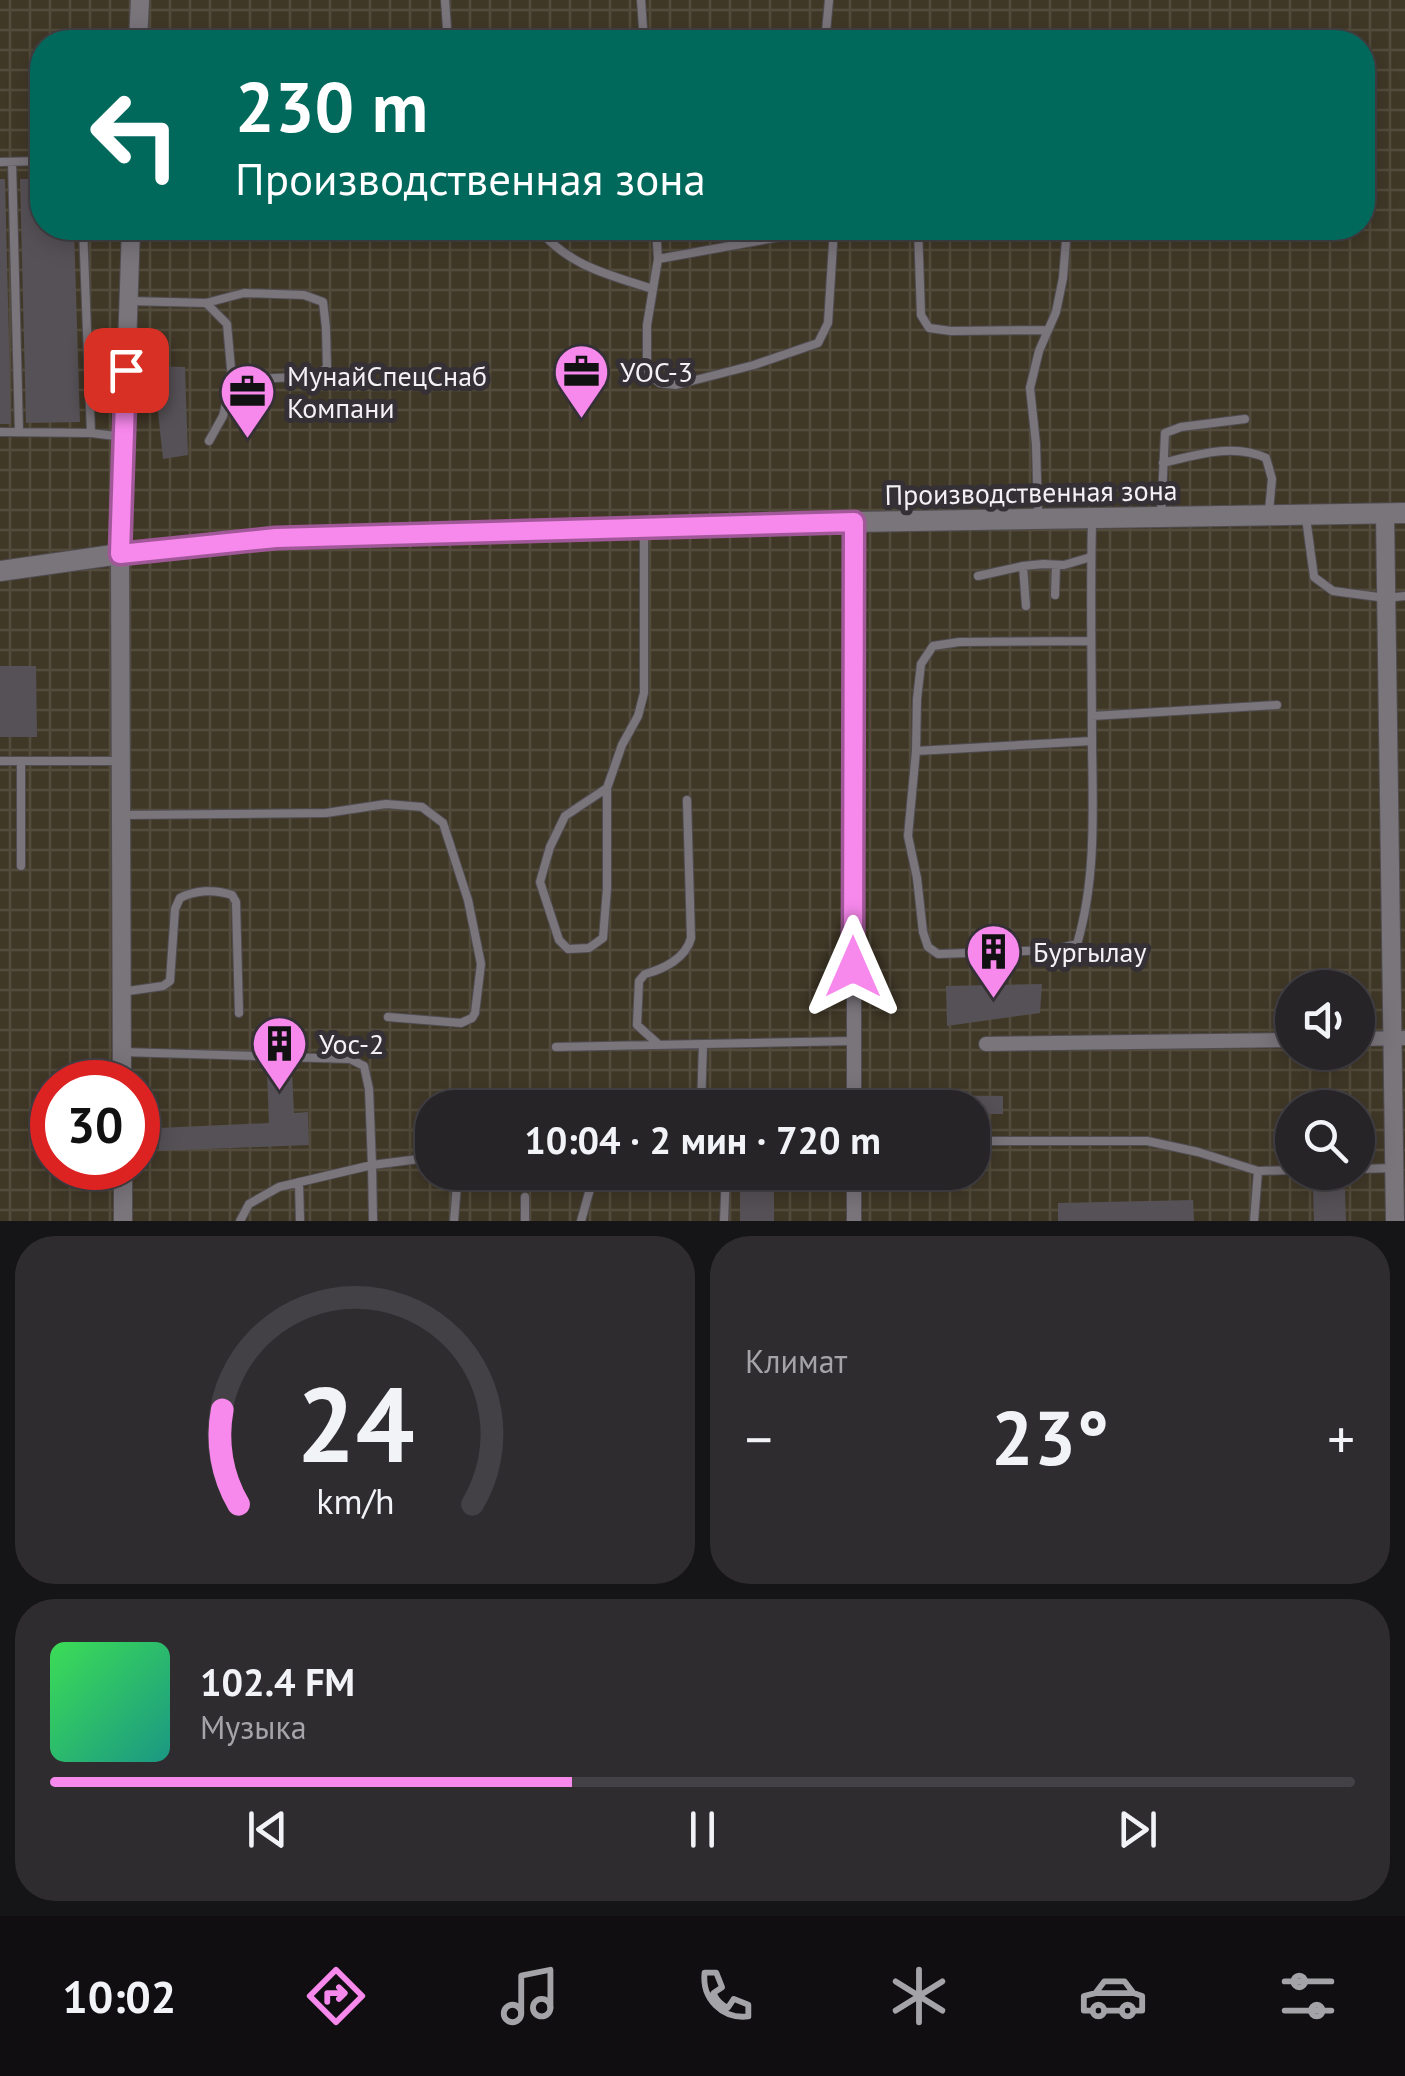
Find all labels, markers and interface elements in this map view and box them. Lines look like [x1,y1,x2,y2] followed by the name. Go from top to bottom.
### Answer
[235,61,428,151] text: 230 m
[70,70,200,200] icon: left
[235,149,706,207] text: Производственная зона
[84,328,169,413] pin
[551,341,611,420] office icon: УОС-3
[99,343,154,398] icon: arrive
[620,353,693,390] place label: УОС-3
[287,357,487,426] place label: МунайСпецСнаб Компани
[218,361,278,440] office icon: МунайСпецСнаб Компани
[884,471,1178,513] street label: Производственная зона
[801,915,905,1019] position arrow
[964,921,1024,1000] building icon: Бургылау
[1033,933,1146,970] place label: Бургылау
[1275,970,1375,1190] map controls
[1275,970,1375,1070] button: sound
[250,1013,310,1092] building icon: Уос-2
[319,1025,384,1062] place label: Уос-2
[30,1060,160,1190] speed limit sign: 30
[1275,1090,1375,1190] button: search
[524,1115,881,1164] text: 10:04 · 2 мин · 720 m
[745,1340,847,1382] text: Климат
[296,1356,414,1491] text: 24
[991,1389,1109,1486] text: 23°
[745,1403,773,1474] text: −
[1327,1403,1355,1474] text: +
[316,1478,394,1524] text: km/h
[200,1657,355,1706] text: 102.4 FM
[200,1706,307,1748] text: Музыка
[240,1802,295,1857] icon: previous
[675,1802,730,1857] icon: pause
[1110,1802,1165,1857] icon: next
[301,1961,371,2031] icon: directions
[495,1961,565,2031] icon: music
[690,1961,760,2031] icon: phone
[884,1961,954,2031] icon: climate
[1078,1961,1148,2031] icon: car
[1273,1961,1343,2031] icon: filters
[62,1967,176,2025] text: 10:02

